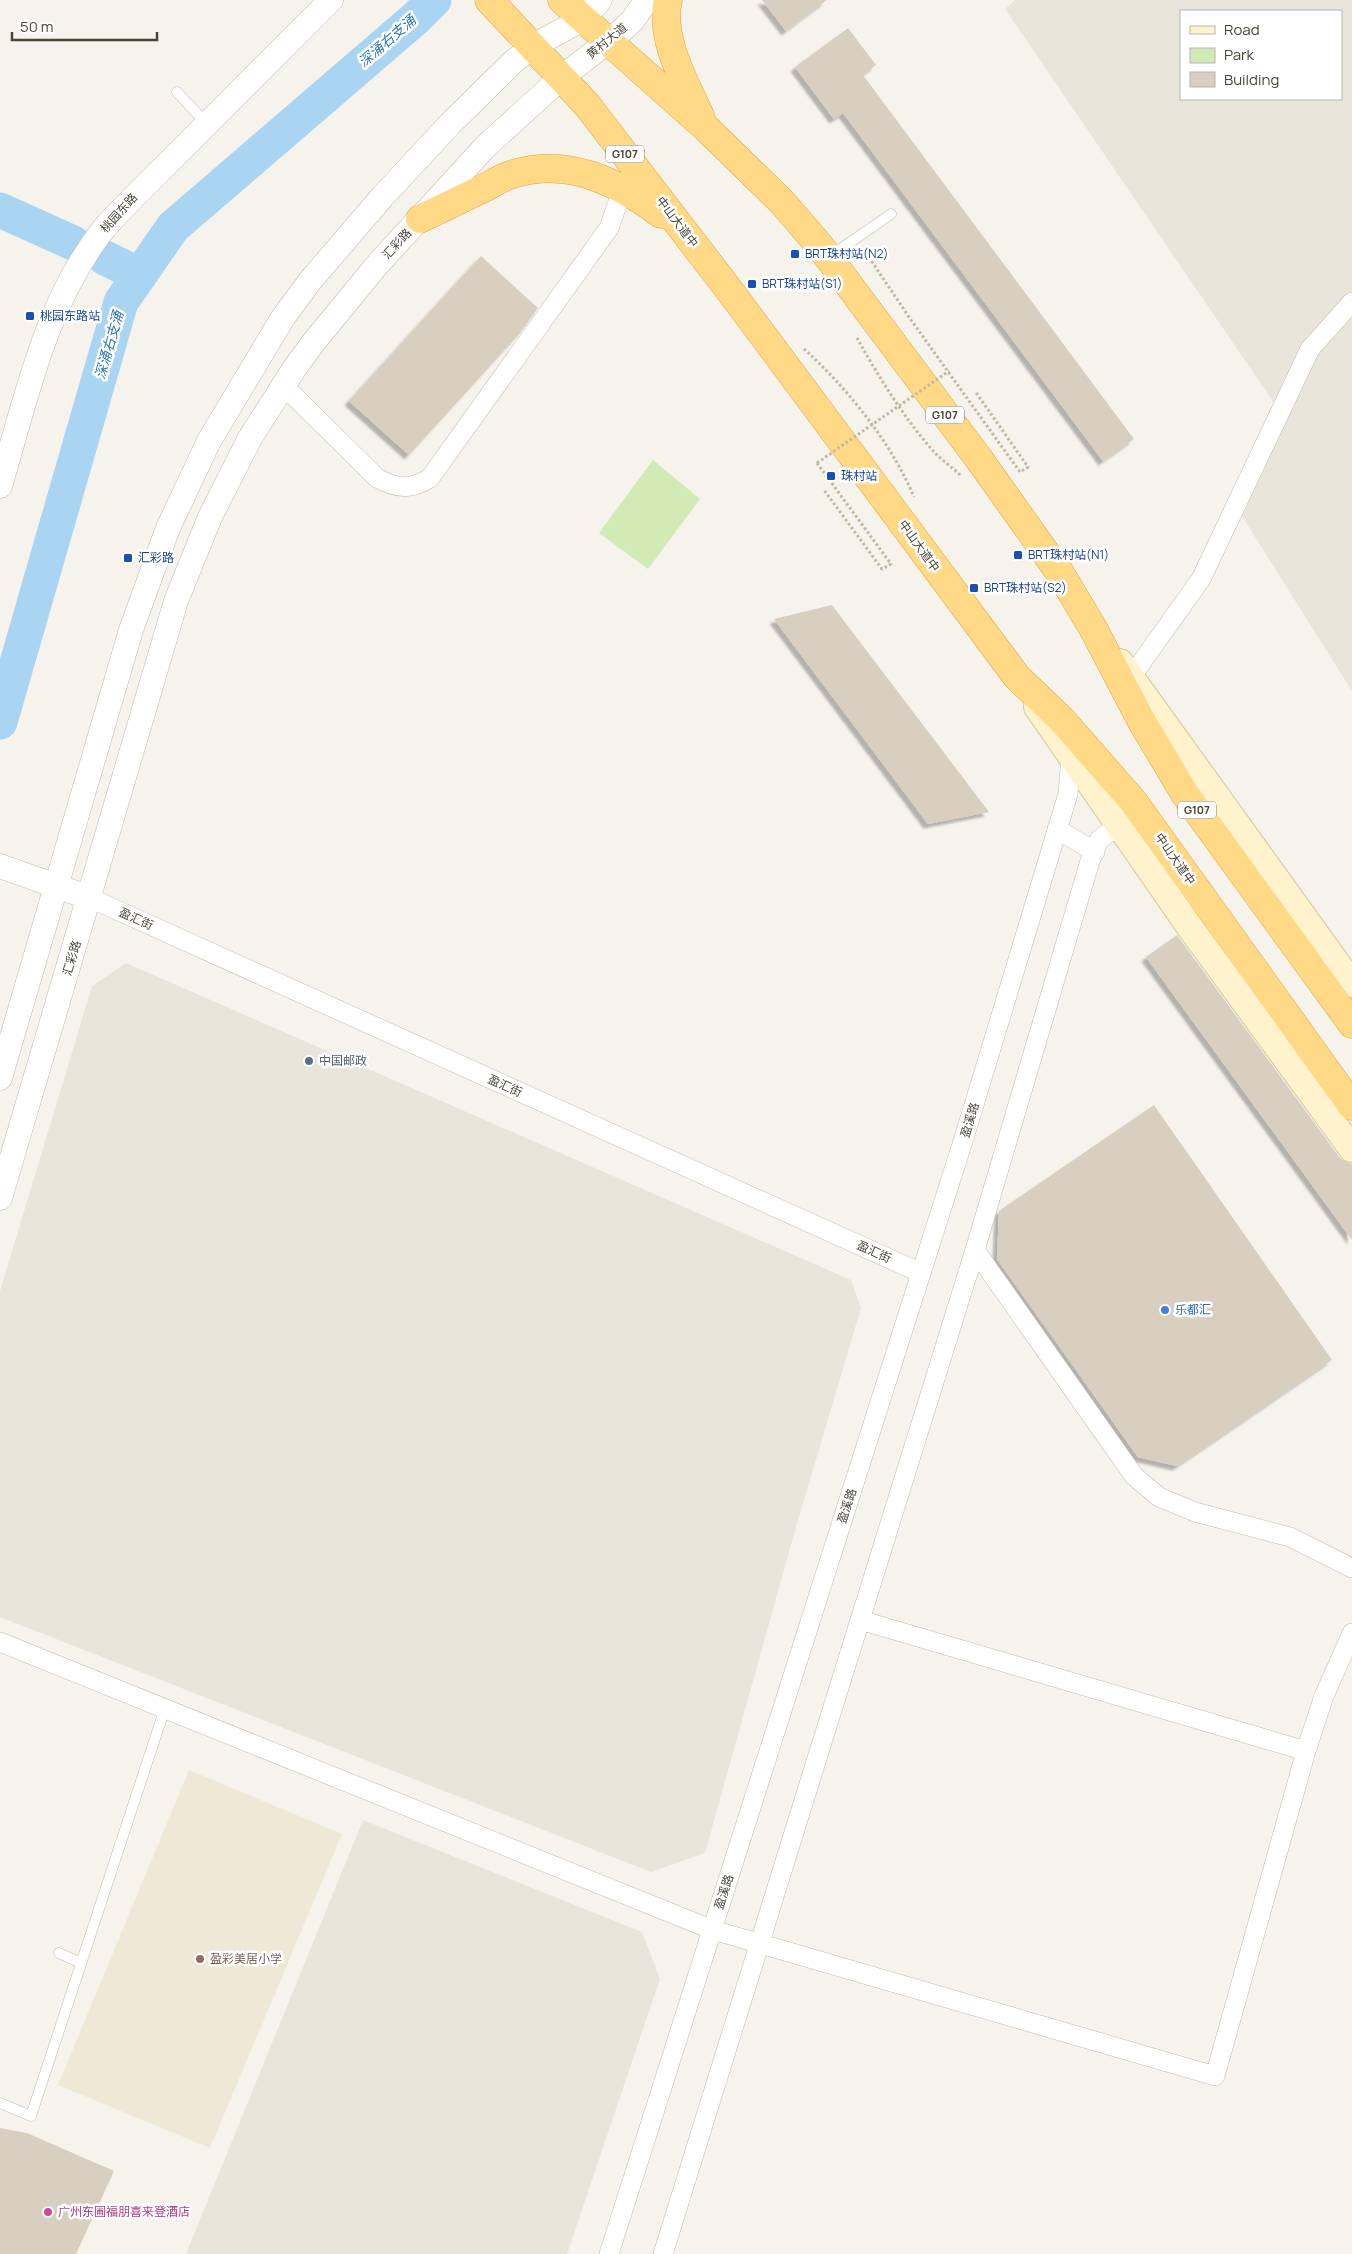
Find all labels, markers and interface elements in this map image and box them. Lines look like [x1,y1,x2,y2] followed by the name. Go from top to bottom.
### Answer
[354,9,421,71] water label: 深涌右支涌
[12,10,158,42] scale bar
[1180,10,1342,100] legend
[20,16,54,37] text: 50 m
[583,19,631,62] street label: 黄村大道
[1224,19,1260,40] text: Road
[1224,44,1254,65] text: Park
[1224,69,1279,90] text: Building
[606,146,644,162] road number: G107
[96,189,141,236] street label: 桃园东路
[653,193,702,251] street label: 中山大道中
[378,225,415,263] street label: 汇彩路
[805,245,888,262] place label: BRT珠村站(N2)
[789,248,801,260] marker: BRT珠村站(N2)
[762,275,842,292] place label: BRT珠村站(S1)
[746,278,758,290] marker: BRT珠村站(S1)
[40,307,100,324] place label: 桃园东路站
[90,307,128,381] water label: 深涌右支涌
[24,310,36,322] marker: 桃园东路站
[926,406,964,424] road number: G107
[841,467,877,484] place label: 珠村站
[825,470,837,482] marker: 珠村站
[895,516,944,575] street label: 中山大道中
[1028,546,1109,563] place label: BRT珠村站(N1)
[138,549,174,566] place label: 汇彩路
[1012,549,1024,561] marker: BRT珠村站(N1)
[122,552,134,564] marker: 汇彩路
[984,579,1067,596] place label: BRT珠村站(S2)
[968,582,980,594] marker: BRT珠村站(S2)
[1178,802,1216,818] road number: G107
[1151,829,1200,888] street label: 中山大道中
[116,903,156,934] street label: 盈汇街
[58,938,85,978] street label: 汇彩路
[319,1052,367,1069] place label: 中国邮政
[303,1055,315,1067] marker: 中国邮政
[485,1070,525,1101] street label: 盈汇街
[956,1100,983,1140] street label: 盈溪路
[854,1236,894,1267] street label: 盈汇街
[1175,1301,1211,1318] place label: 乐都汇
[1159,1304,1171,1316] marker: 乐都汇
[833,1486,860,1526] street label: 盈溪路
[710,1872,737,1912] street label: 盈溪路
[210,1950,282,1967] place label: 盈彩美居小学
[194,1953,206,1965] marker: 盈彩美居小学
[58,2203,190,2220] place label: 广州东圃福朋喜来登酒店
[42,2206,54,2218] marker: 广州东圃福朋喜来登酒店

